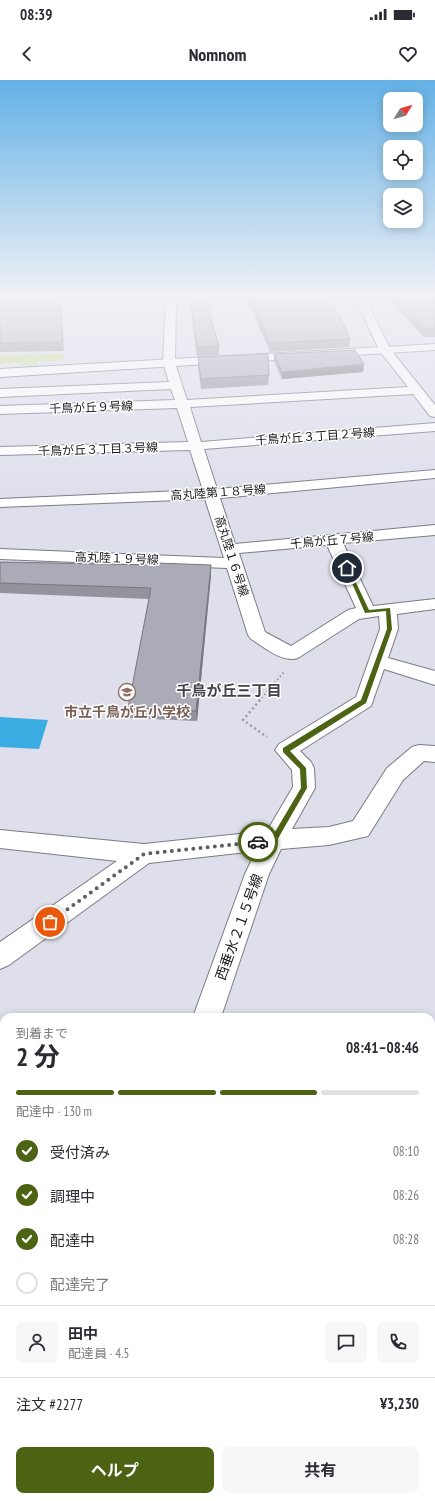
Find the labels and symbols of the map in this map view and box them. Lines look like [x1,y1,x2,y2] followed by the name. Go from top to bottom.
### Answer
[383,92,423,132] north arrow
[49,398,133,416] street label: 千鳥が丘９号線
[255,424,375,448] street label: 千鳥が丘３丁目２号線
[38,439,158,459] street label: 千鳥が丘３丁目３号線
[170,481,266,503] street label: 高丸陸第１８号線
[212,514,252,598] street label: 高丸陸１６号線
[289,529,375,551] street label: 千鳥が丘７号線
[75,549,159,567] street label: 高丸陸１９号線
[330,551,364,585] pin
[176,681,282,700] district label: 千鳥が丘三丁目
[117,682,137,702] school or university icon: 市立千鳥が丘小学校
[64,703,190,721] place label: 市立千鳥が丘小学校
[238,822,278,862] courier
[211,871,267,983] street label: 西垂水２１５号線
[33,905,67,939] pin

